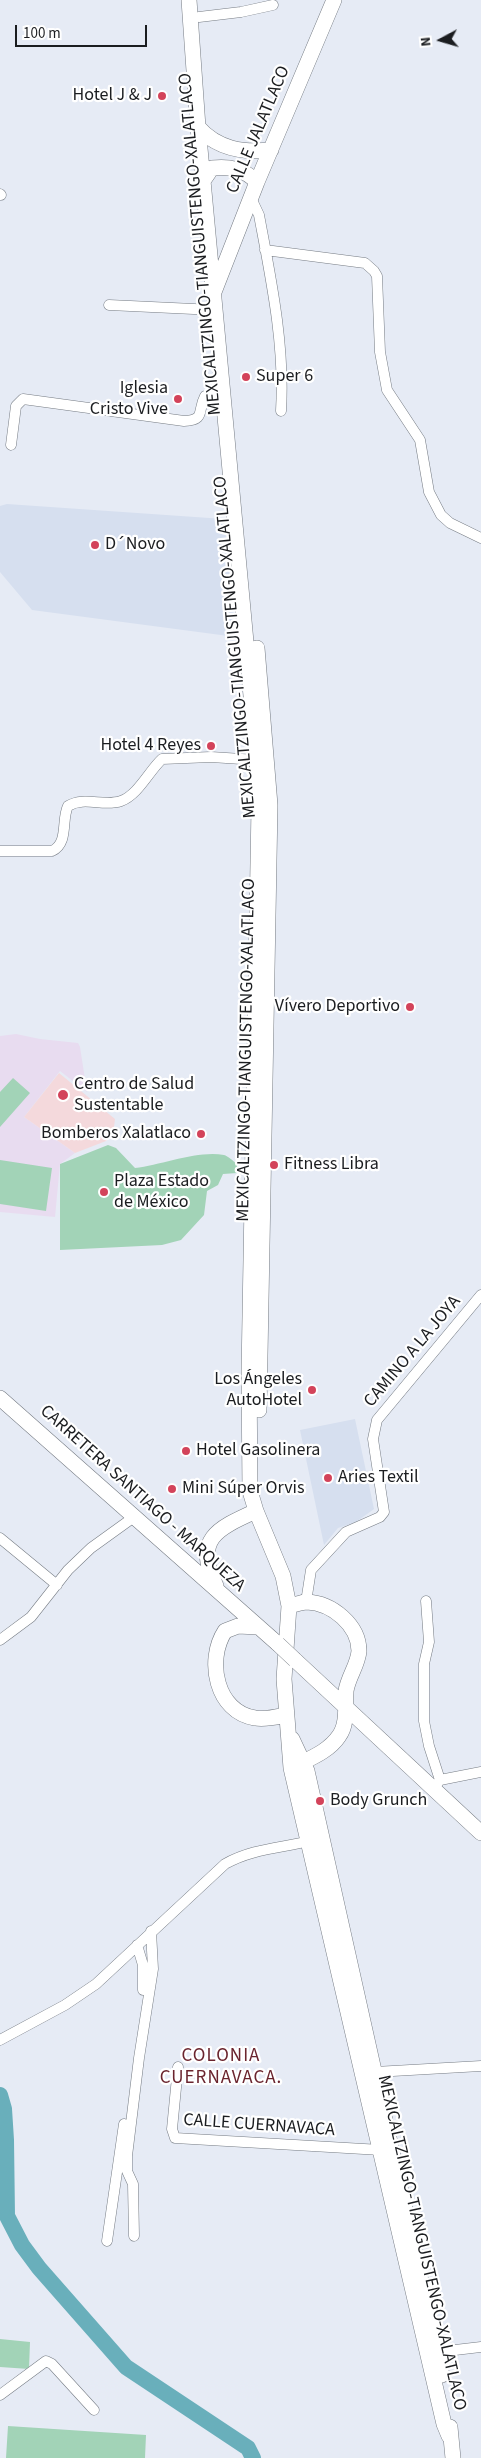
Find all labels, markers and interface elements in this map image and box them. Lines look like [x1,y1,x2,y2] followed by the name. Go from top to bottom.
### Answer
[18,15,150,47] scale bar
[416,15,466,65] north arrow
[23,23,61,44] text: 100 m
[416,36,437,47] text: N
[222,63,296,197] street label: CALLE JALATLACO
[175,72,227,416] street label: MEXICALTZINGO-TIANGUISTENGO-XALATLACO
[72,85,152,107] place label: Hotel J & J
[156,90,168,102] marker: Hotel J & J
[256,366,313,388] place label: Super 6
[240,371,252,383] marker: Super 6
[90,378,168,420] place label: Iglesia Cristo Vive
[172,393,184,405] marker: Iglesia Cristo Vive
[210,475,262,819] street label: MEXICALTZINGO-TIANGUISTENGO-XALATLACO
[105,534,165,556] place label: D´Novo
[89,539,101,551] marker: D´Novo
[100,735,201,757] place label: Hotel 4 Reyes
[205,740,217,752] marker: Hotel 4 Reyes
[233,878,261,1222] street label: MEXICALTZINGO-TIANGUISTENGO-XALATLACO
[275,996,400,1018] place label: Vívero Deportivo
[404,1001,416,1013] marker: Vívero Deportivo
[74,1074,194,1116] place label: Centro de Salud Sustentable
[56,1088,70,1102] marker: Centro de Salud Sustentable
[41,1123,191,1145] place label: Bomberos Xalatlaco
[195,1128,207,1140] marker: Bomberos Xalatlaco
[284,1154,379,1176] place label: Fitness Libra
[268,1159,280,1171] marker: Fitness Libra
[114,1171,209,1214] place label: Plaza Estado de México
[98,1186,110,1198] marker: Plaza Estado de México
[360,1292,466,1412] street label: CAMINO A LA JOYA
[214,1369,302,1412] place label: Los Ángeles AutoHotel
[306,1384,318,1396] marker: Los Ángeles AutoHotel
[35,1401,249,1597] street label: CARRETERA SANTIAGO - MARQUEZA
[196,1440,320,1462] place label: Hotel Gasolinera
[180,1445,192,1457] marker: Hotel Gasolinera
[338,1467,418,1489] place label: Aries Textil
[322,1472,334,1484] marker: Aries Textil
[182,1478,305,1500] place label: Mini Súper Orvis
[166,1483,178,1495] marker: Mini Súper Orvis
[330,1790,427,1812] place label: Body Grunch
[314,1795,326,1807] marker: Body Grunch
[158,2046,284,2090] district label: COLONIA CUERNAVACA.
[372,2073,470,2413] street label: MEXICALTZINGO-TIANGUISTENGO-XALATLACO
[183,2110,335,2142] street label: CALLE CUERNAVACA

